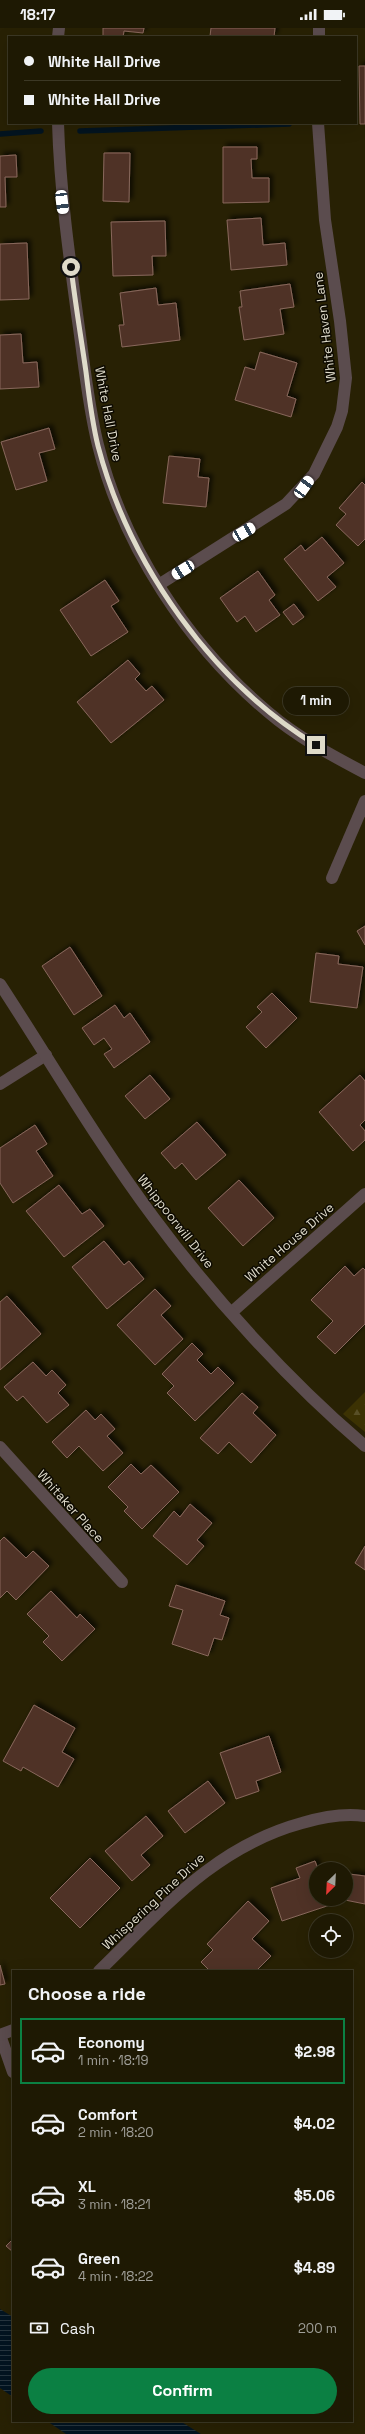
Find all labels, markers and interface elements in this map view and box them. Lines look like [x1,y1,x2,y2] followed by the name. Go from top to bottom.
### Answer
[20,5,55,24] text: 18:17
[48,52,161,71] text: White Hall Drive
[48,90,161,109] text: White Hall Drive
[55,189,69,215] car
[62,258,80,276] route start
[309,271,340,383] street label: White Haven Lane
[91,365,126,463] street label: White Hall Drive
[292,474,316,500] car
[231,521,257,543] car
[170,559,196,581] car
[283,687,349,715] callout: 1 min
[300,692,332,709] text: 1 min
[307,736,325,754] route end
[134,1171,218,1272] street label: Whippoorwill Drive
[241,1199,337,1286] street label: White House Drive
[33,1466,108,1546] street label: Whitaker Place
[98,1849,208,1953] street label: Whispering Pine Drive
[309,1862,353,1906] north arrow
[309,1862,353,1958] map controls
[309,1914,353,1958] button: locate
[28,1982,146,2005] text: Choose a ride
[30,2033,66,2069] icon: car
[78,2033,145,2052] text: Economy
[294,2042,335,2061] text: $2.98
[78,2052,148,2069] text: 1 min · 18:19
[30,2105,66,2141] icon: car
[78,2105,138,2124] text: Comfort
[293,2114,335,2133] text: $4.02
[78,2124,154,2141] text: 2 min · 18:20
[30,2177,66,2213] icon: car
[78,2177,96,2196] text: XL
[294,2186,335,2205] text: $5.06
[78,2196,151,2213] text: 3 min · 18:21
[30,2249,66,2285] icon: car
[78,2249,120,2268] text: Green
[294,2258,335,2277] text: $4.89
[78,2268,153,2285] text: 4 min · 18:22
[28,2317,50,2339] icon: cash
[60,2319,95,2338] text: Cash
[298,2320,337,2337] text: 200 m
[28,2368,337,2414] button: Confirm

